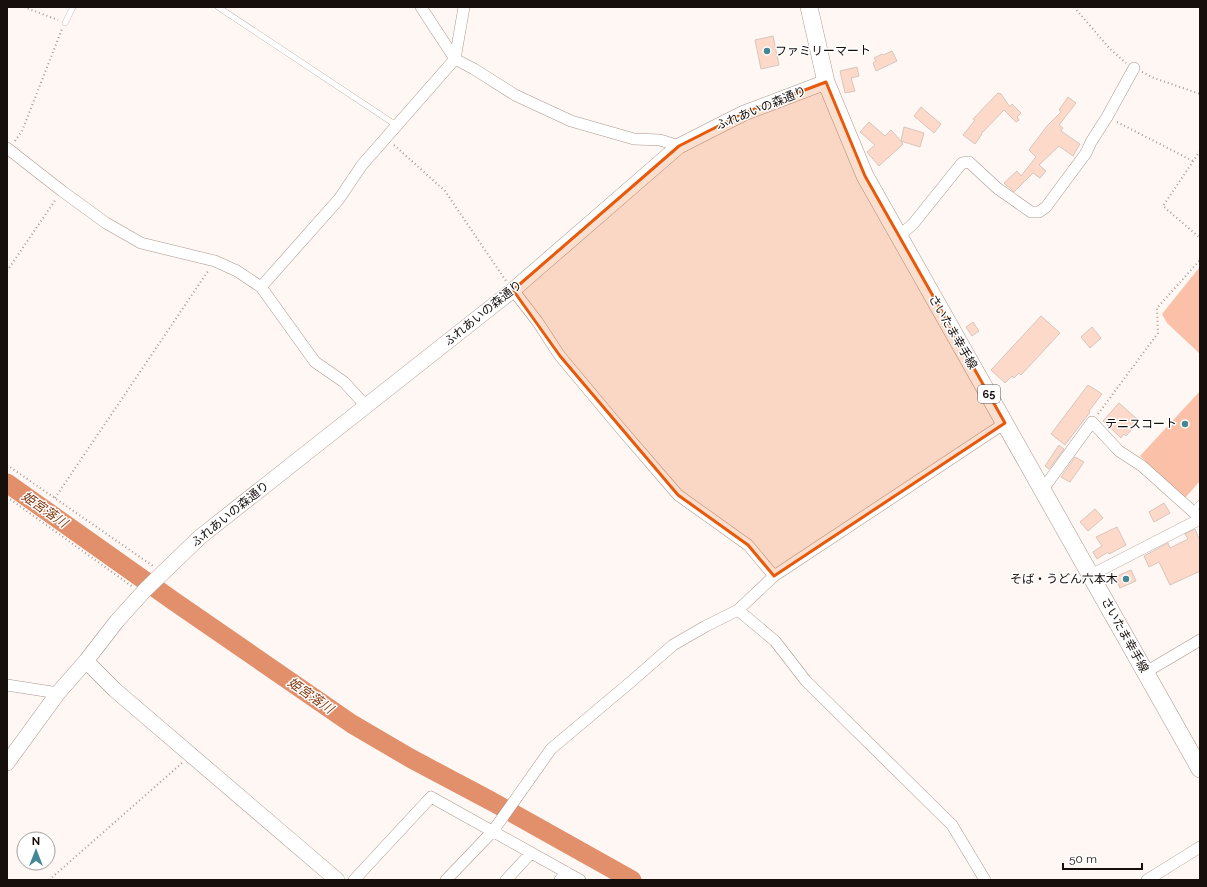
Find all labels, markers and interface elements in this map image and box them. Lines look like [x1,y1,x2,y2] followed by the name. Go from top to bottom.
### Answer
[775,44,871,58] place label: ファミリーマート
[762,46,772,56] marker: ファミリーマート
[714,84,808,132] street label: ふれあいの森通り
[441,277,525,349] street label: ふれあいの森通り
[926,292,980,372] street label: さいたま幸手線
[978,385,1000,403] road number: 65
[1105,417,1177,431] place label: テニスコート
[1180,419,1190,429] marker: テニスコート
[188,478,272,550] street label: ふれあいの森通り
[19,488,72,532] water label: 姫宮落川
[1010,572,1118,586] place label: そば・うどん六本木
[1121,574,1131,584] marker: そば・うどん六本木
[1099,595,1151,675] street label: さいたま幸手線
[285,674,338,718] water label: 姫宮落川
[16,831,56,871] north arrow
[32,835,40,848] text: N
[1063,845,1142,871] scale bar
[1069,852,1097,866] text: 50 m

